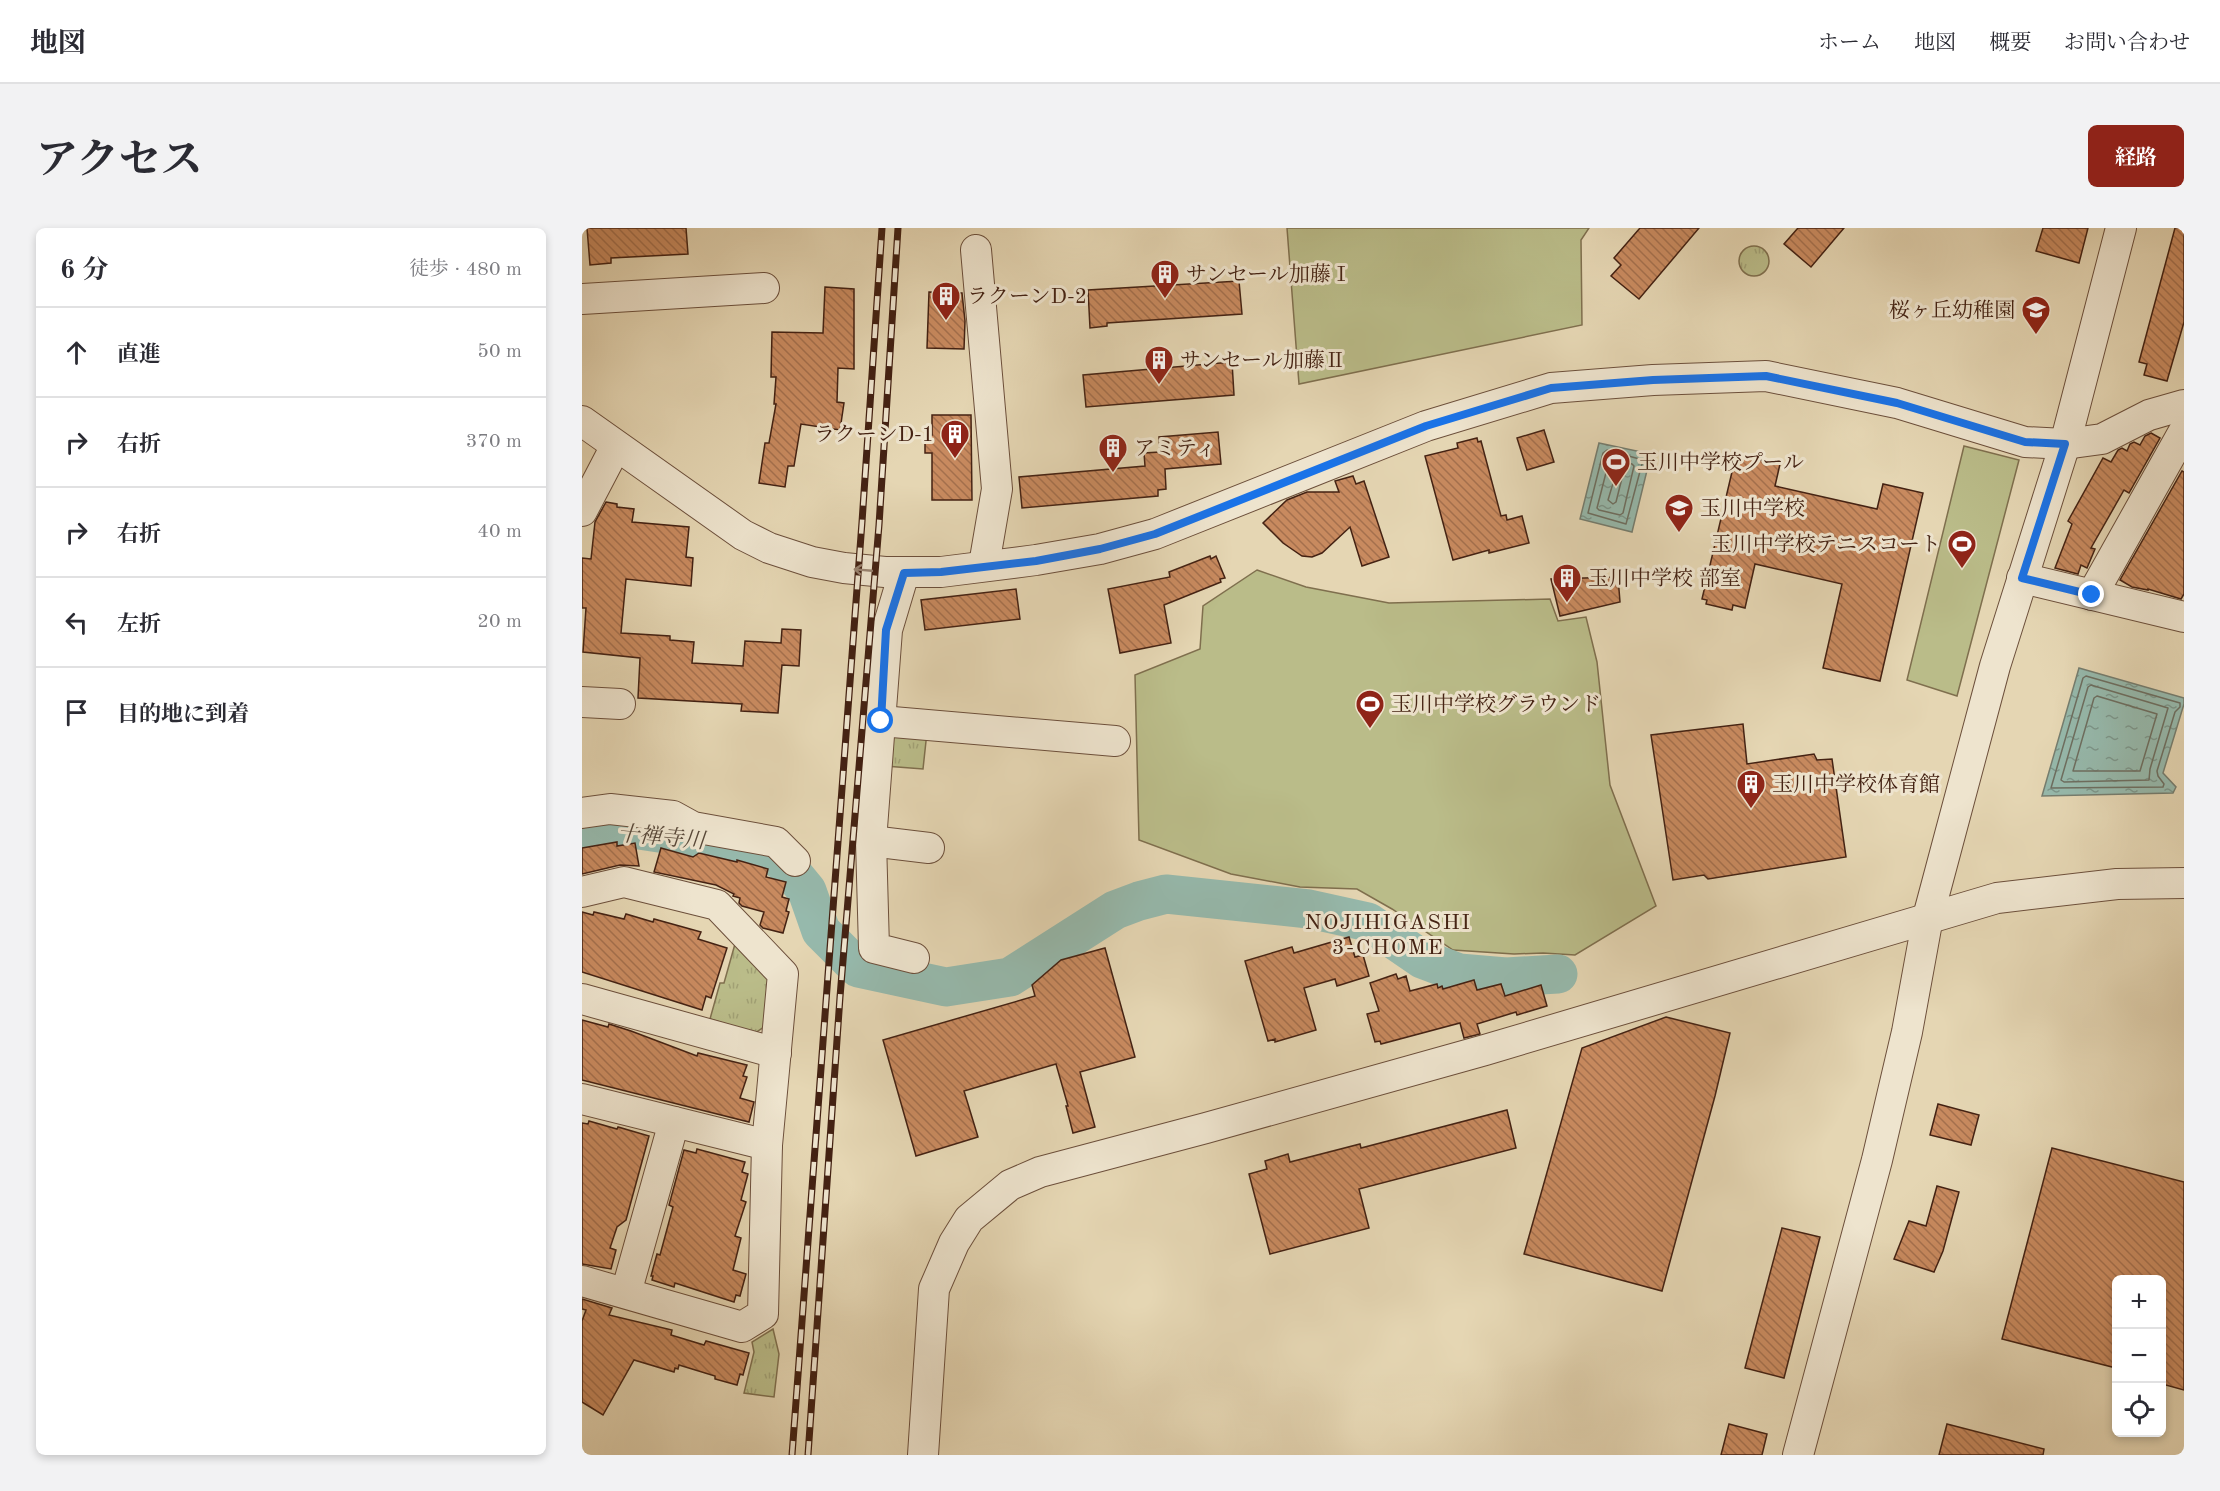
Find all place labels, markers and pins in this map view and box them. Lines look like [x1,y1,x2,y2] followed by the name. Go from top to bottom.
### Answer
[1149,258,1181,300] building icon: サンセール加藤Ⅰ
[1186,263,1352,286] place label: サンセール加藤Ⅰ
[930,280,962,322] building icon: ラクーンD-2
[967,286,1087,308] place label: ラクーンD-2
[2020,294,2052,336] school or university icon: 桜ヶ丘幼稚園
[1889,299,2015,322] place label: 桜ヶ丘幼稚園
[1143,344,1175,386] building icon: サンセール加藤Ⅱ
[1180,349,1346,372] place label: サンセール加藤Ⅱ
[939,418,971,460] building icon: ラクーンD-1
[814,424,934,446] place label: ラクーンD-1
[1097,432,1129,474] building icon: アミティ
[1134,439,1216,460] place label: アミティ
[1600,446,1632,488] sports icon: 玉川中学校プール
[1637,451,1804,474] place label: 玉川中学校プール
[1663,492,1695,534] school or university icon: 玉川中学校
[1700,497,1805,520] place label: 玉川中学校
[1946,528,1978,570] sports icon: 玉川中学校テニスコート
[1711,533,1941,556] place label: 玉川中学校テニスコート
[1551,562,1583,604] building icon: 玉川中学校 部室
[1588,567,1741,590] place label: 玉川中学校 部室
[1354,688,1386,730] sports icon: 玉川中学校グラウンド
[1391,693,1601,716] place label: 玉川中学校グラウンド
[1735,768,1767,810] building icon: 玉川中学校体育館
[1772,773,1940,796] place label: 玉川中学校体育館

